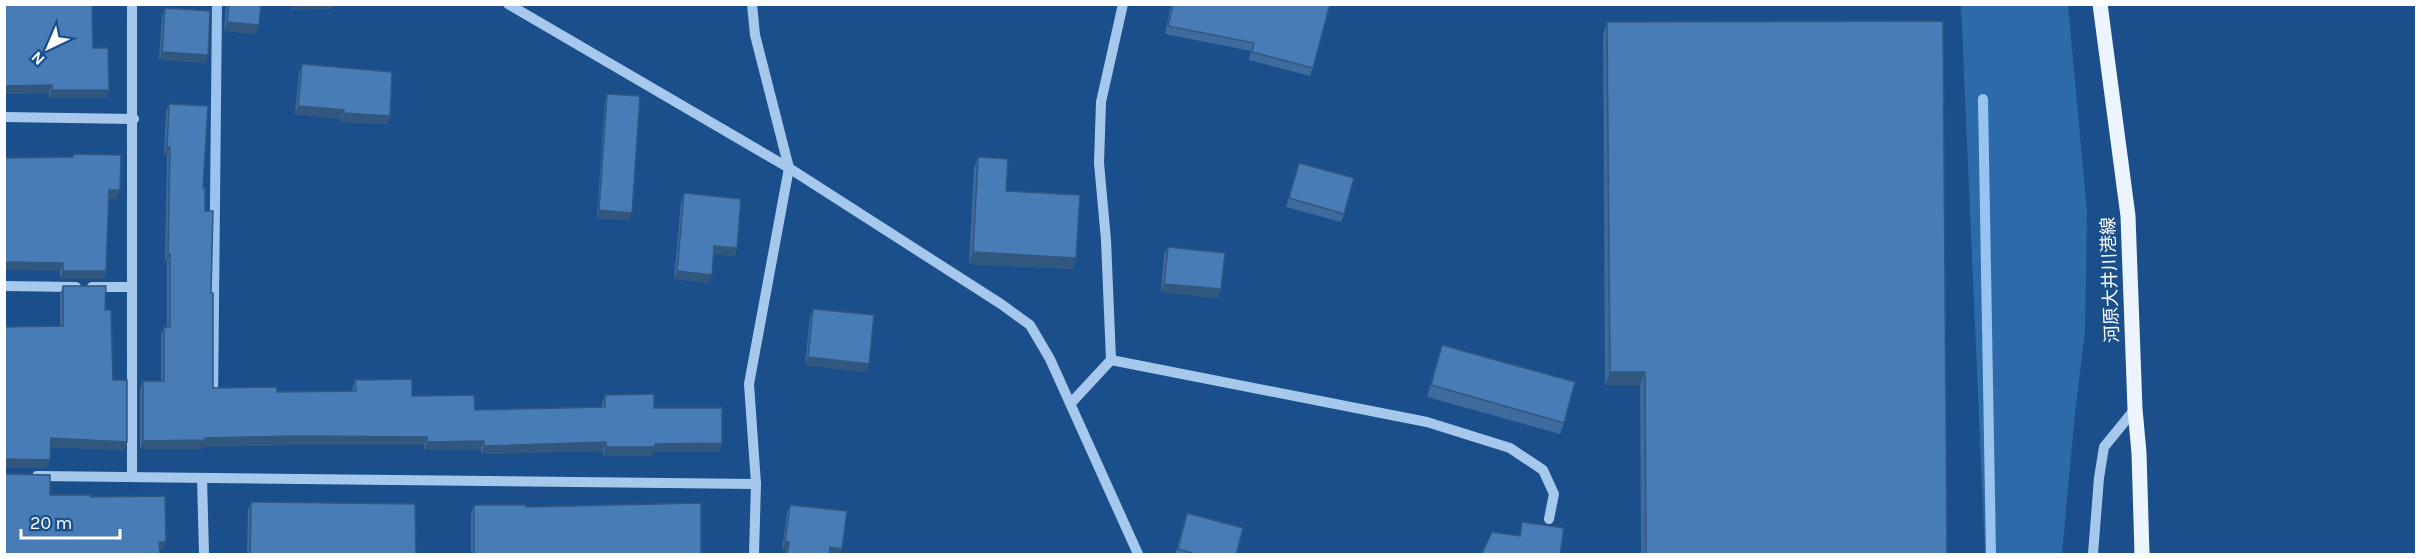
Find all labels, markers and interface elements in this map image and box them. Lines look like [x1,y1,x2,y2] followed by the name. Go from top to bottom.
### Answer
[18,18,78,78] north arrow
[27,48,49,69] text: N
[2097,217,2123,343] street label: 河原大井川港線
[21,502,120,540] scale bar
[30,512,72,534] text: 20 m

